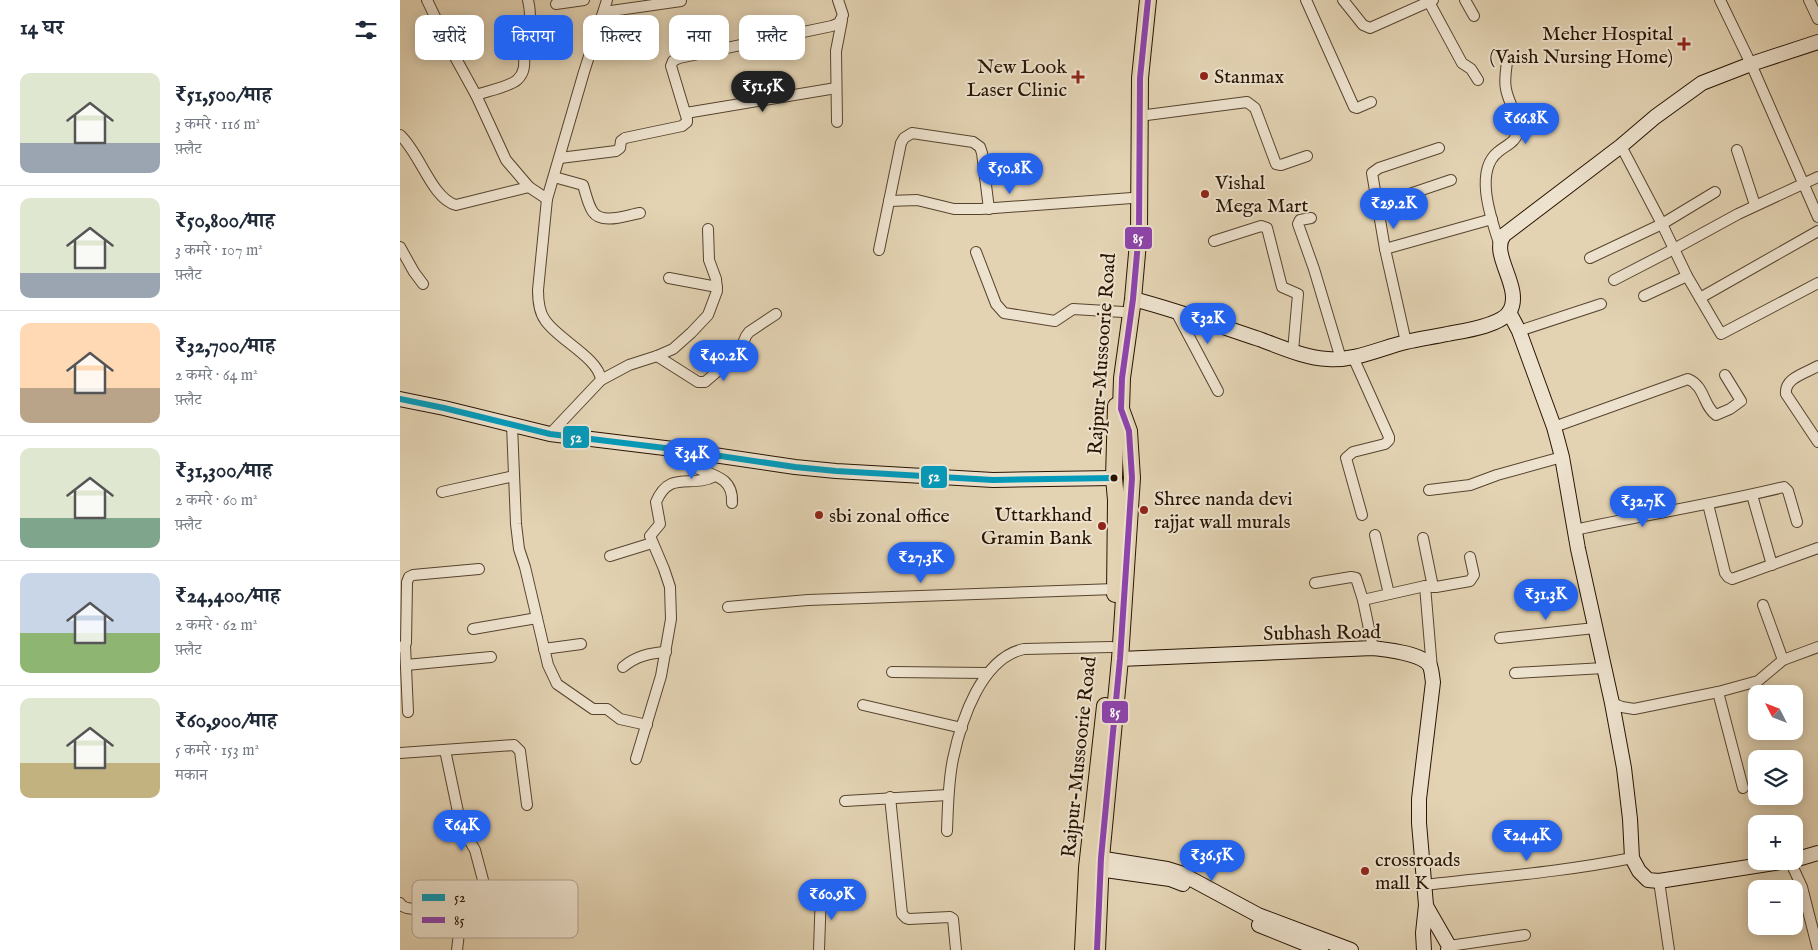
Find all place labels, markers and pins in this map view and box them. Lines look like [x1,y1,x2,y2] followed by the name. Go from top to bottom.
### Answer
[1489,22,1674,70] place label: Meher Hospital (Vaish Nursing Home)
[1677,37,1691,51] marker: Meher Hospital (Vaish Nursing Home)
[967,55,1067,103] place label: New Look Laser Clinic
[1214,65,1285,90] place label: Stanmax
[722,70,804,113] pin: ₹51.5K
[1071,70,1085,84] marker: New Look Laser Clinic
[1198,70,1210,82] marker: Stanmax
[1485,102,1567,145] pin: ₹66.8K
[969,152,1051,195] pin: ₹50.8K
[1214,171,1308,219] place label: Vishal Mega Mart
[1199,188,1211,200] marker: Vishal Mega Mart
[1353,188,1435,230] pin: ₹29.2K
[1178,302,1238,345] pin: ₹32K
[683,340,765,382] pin: ₹40.2K
[662,438,722,480] pin: ₹34K
[1109,473,1119,483] unlabelled marker
[1602,486,1684,528] pin: ₹32.7K
[1154,487,1293,535] place label: Shree nanda devi rajjat wall murals
[981,503,1092,551] place label: Uttarkhand Gramin Bank
[829,504,950,529] place label: sbi zonal office
[1138,504,1150,516] marker: Shree nanda devi rajjat wall murals
[813,509,825,521] marker: sbi zonal office
[1096,520,1108,532] marker: Uttarkhand Gramin Bank
[880,542,962,584] pin: ₹27.3K
[1505,578,1587,621] pin: ₹31.3K
[432,810,492,852] pin: ₹64K
[1486,820,1568,862] pin: ₹24.4K
[1171,840,1253,882] pin: ₹36.5K
[1375,848,1460,896] place label: crossroads mall K
[1359,865,1371,877] marker: crossroads mall K
[791,878,873,921] pin: ₹60.9K

